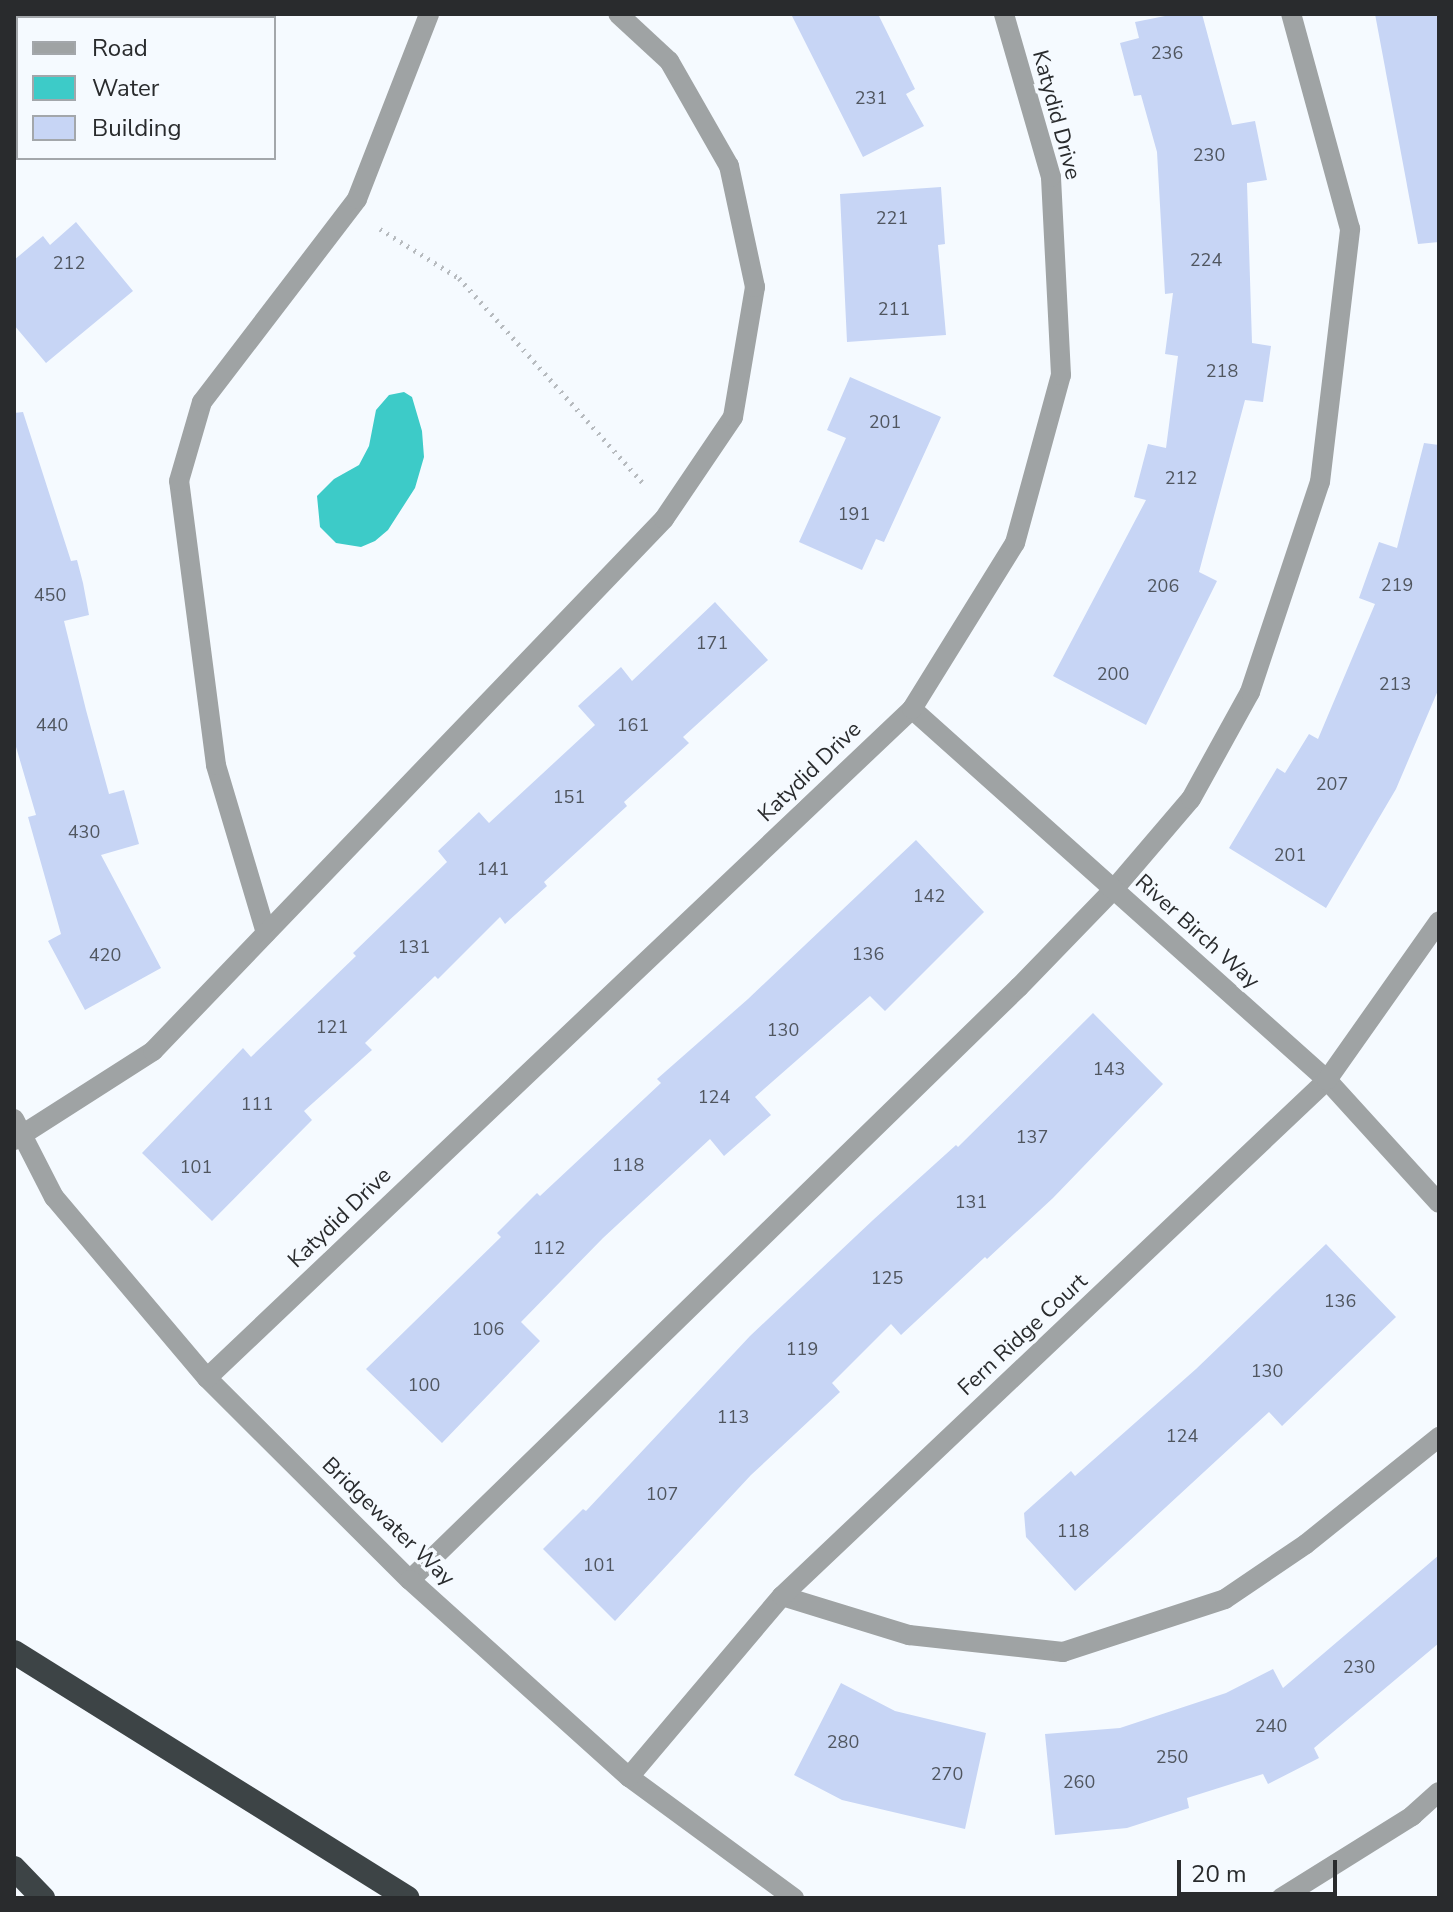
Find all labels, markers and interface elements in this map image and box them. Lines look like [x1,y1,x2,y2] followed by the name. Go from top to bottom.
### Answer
[16,16,276,160] legend
[92,32,148,64] text: Road
[1151,42,1183,64] house number: 236
[1026,47,1086,183] street label: Katydid Drive
[92,72,159,104] text: Water
[855,87,887,109] house number: 231
[92,112,182,144] text: Building
[1193,144,1225,166] house number: 230
[876,207,908,229] house number: 221
[1190,249,1222,271] house number: 224
[53,252,85,274] house number: 212
[878,298,910,320] house number: 211
[1206,360,1238,382] house number: 218
[869,411,901,433] house number: 201
[1165,467,1197,489] house number: 212
[838,503,870,525] house number: 191
[1381,574,1413,596] house number: 219
[1147,575,1179,597] house number: 206
[34,584,66,606] house number: 450
[696,632,728,654] house number: 171
[1097,663,1129,685] house number: 200
[1379,673,1411,695] house number: 213
[36,714,68,736] house number: 440
[617,714,649,736] house number: 161
[753,716,867,828] street label: Katydid Drive
[1316,773,1348,795] house number: 207
[553,786,585,808] house number: 151
[68,821,100,843] house number: 430
[1274,844,1306,866] house number: 201
[477,858,509,880] house number: 141
[1129,869,1265,995] street label: River Birch Way
[913,885,945,907] house number: 142
[398,936,430,958] house number: 131
[852,943,884,965] house number: 136
[89,944,121,966] house number: 420
[316,1016,348,1038] house number: 121
[767,1019,799,1041] house number: 130
[1093,1058,1125,1080] house number: 143
[698,1086,730,1108] house number: 124
[241,1093,273,1115] house number: 111
[1016,1126,1048,1148] house number: 137
[612,1154,644,1176] house number: 118
[180,1156,212,1178] house number: 101
[283,1162,397,1274] street label: Katydid Drive
[955,1191,987,1213] house number: 131
[533,1237,565,1259] house number: 112
[871,1267,903,1289] house number: 125
[953,1268,1093,1402] street label: Fern Ridge Court
[1324,1290,1356,1312] house number: 136
[472,1318,504,1340] house number: 106
[786,1338,818,1360] house number: 119
[1251,1360,1283,1382] house number: 130
[408,1374,440,1396] house number: 100
[717,1406,749,1428] house number: 113
[1166,1425,1198,1447] house number: 124
[316,1452,460,1592] street label: Bridgewater Way
[646,1483,678,1505] house number: 107
[1057,1520,1089,1542] house number: 118
[583,1554,615,1576] house number: 101
[1343,1656,1375,1678] house number: 230
[1255,1715,1287,1737] house number: 240
[827,1731,859,1753] house number: 280
[1156,1746,1188,1768] house number: 250
[931,1763,963,1785] house number: 270
[1063,1771,1095,1793] house number: 260
[1181,1844,1341,1894] scale bar
[1191,1858,1247,1890] text: 20 m

